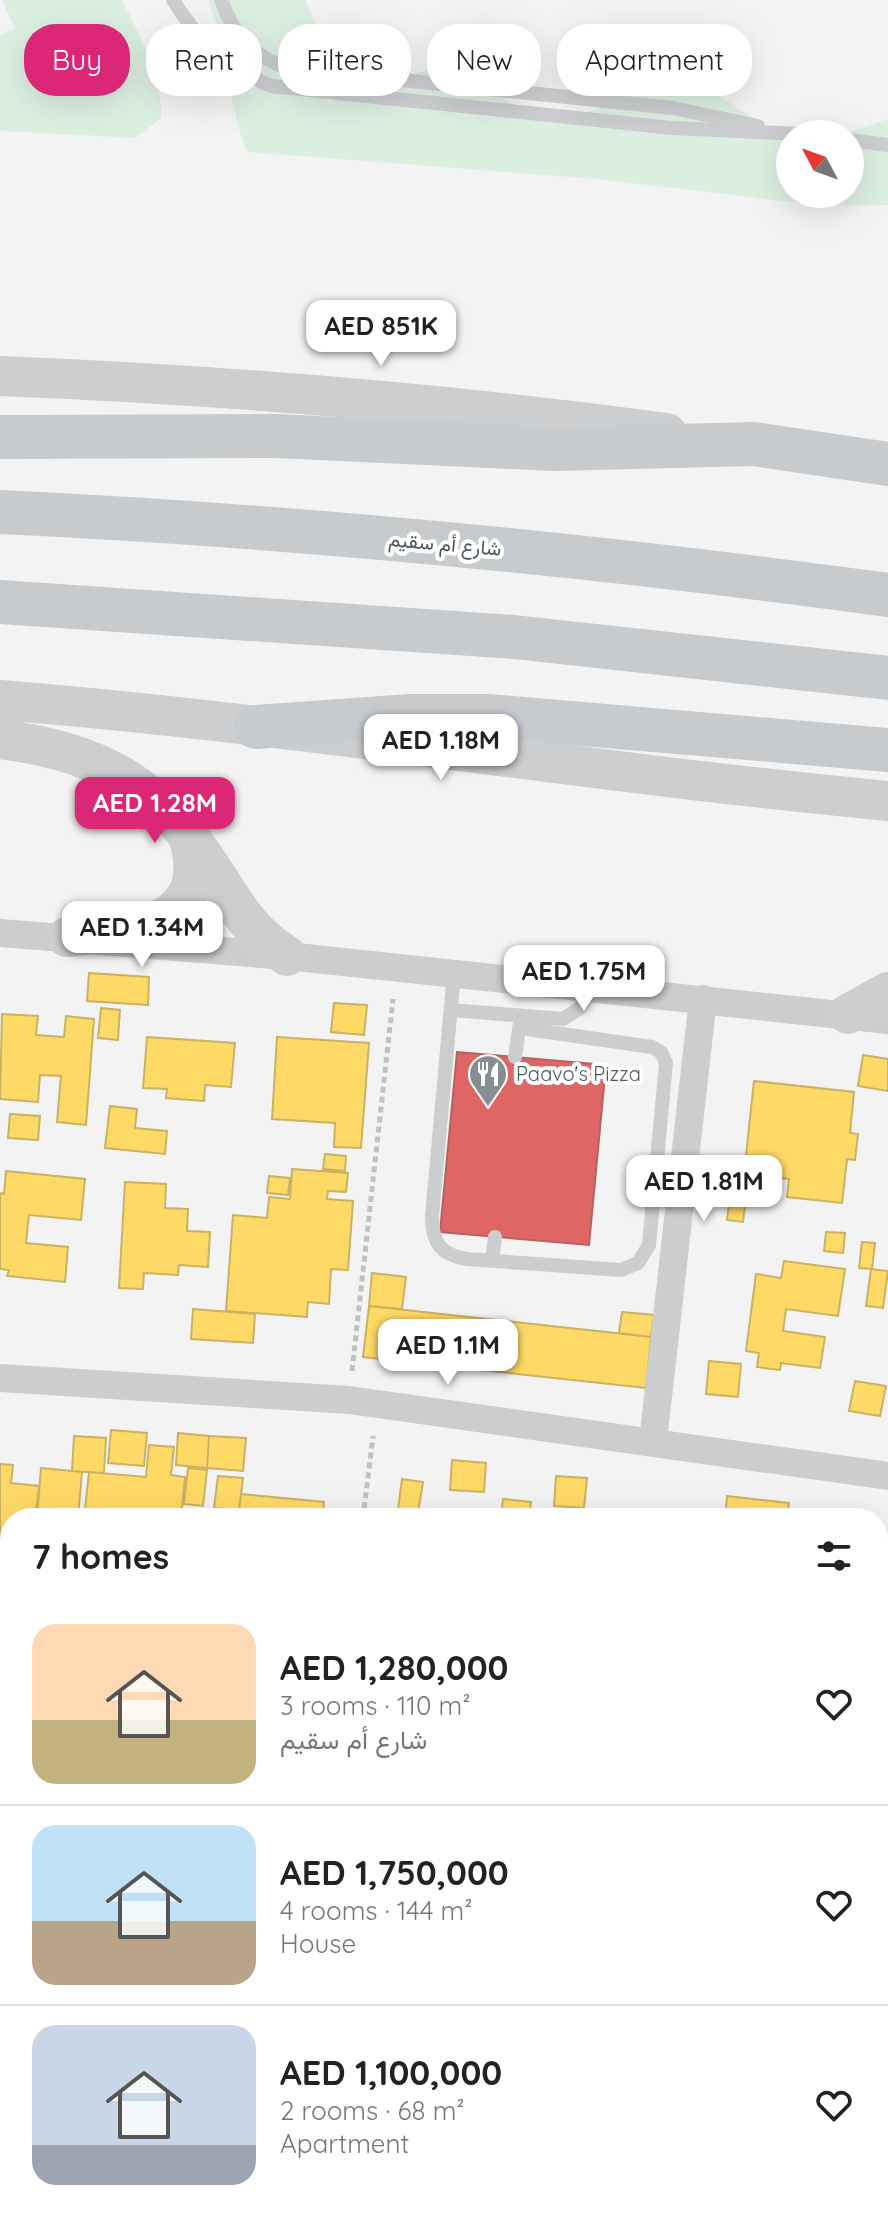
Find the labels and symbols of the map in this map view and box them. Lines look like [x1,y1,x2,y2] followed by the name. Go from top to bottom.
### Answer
[776,120,864,208] north arrow
[298,300,464,368] pin: AED 851K
[387,526,503,563] street label: شارع أم سقيم
[349,714,533,782] pin: AED 1.18M
[63,777,247,845] pin: AED 1.28M
[50,901,234,969] pin: AED 1.34M
[492,945,676,1013] pin: AED 1.75M
[467,1053,509,1108] restaurant icon: Paavo's Pizza
[516,1061,641,1086] place label: Paavo's Pizza
[612,1155,796,1223] pin: AED 1.81M
[365,1319,531,1387] pin: AED 1.1M

